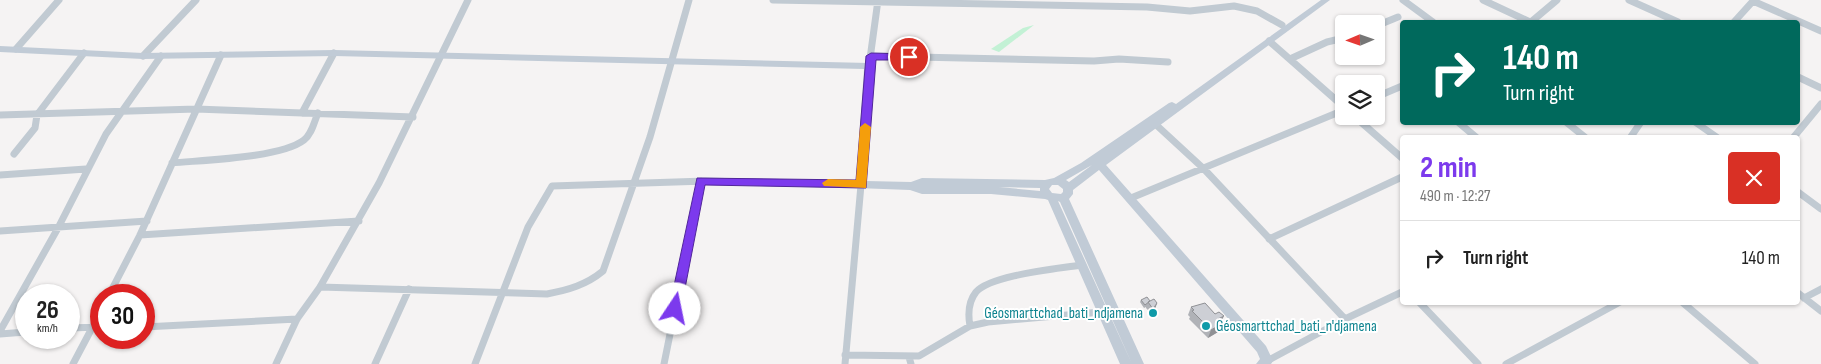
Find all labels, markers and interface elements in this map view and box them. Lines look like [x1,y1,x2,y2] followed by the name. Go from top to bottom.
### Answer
[1335,15,1385,65] north arrow
[1335,15,1385,125] map controls
[888,36,930,78] pin
[1503,37,1579,80] text: 140 m
[1420,40,1485,105] icon: right
[895,43,923,71] icon: arrive
[1335,75,1385,125] button: layers
[1503,80,1574,107] text: Turn right
[1420,150,1477,186] text: 2 min
[1728,152,1780,204] button: close
[1420,187,1490,206] text: 490 m · 12:27
[1420,244,1448,272] icon: right
[1463,247,1528,270] text: Turn right
[1742,247,1780,270] text: 140 m
[648,282,700,334] position arrow
[90,284,155,349] speed limit sign: 30
[36,295,59,326] text: 26
[984,304,1143,323] place label: Géosmarttchad_bati_ndjamena
[1147,307,1159,319] marker: Géosmarttchad_bati_ndjamena
[1216,317,1377,336] place label: Géosmarttchad_bati_n'djamena
[1200,320,1212,332] marker: Géosmarttchad_bati_n'djamena
[37,321,58,336] text: km/h

